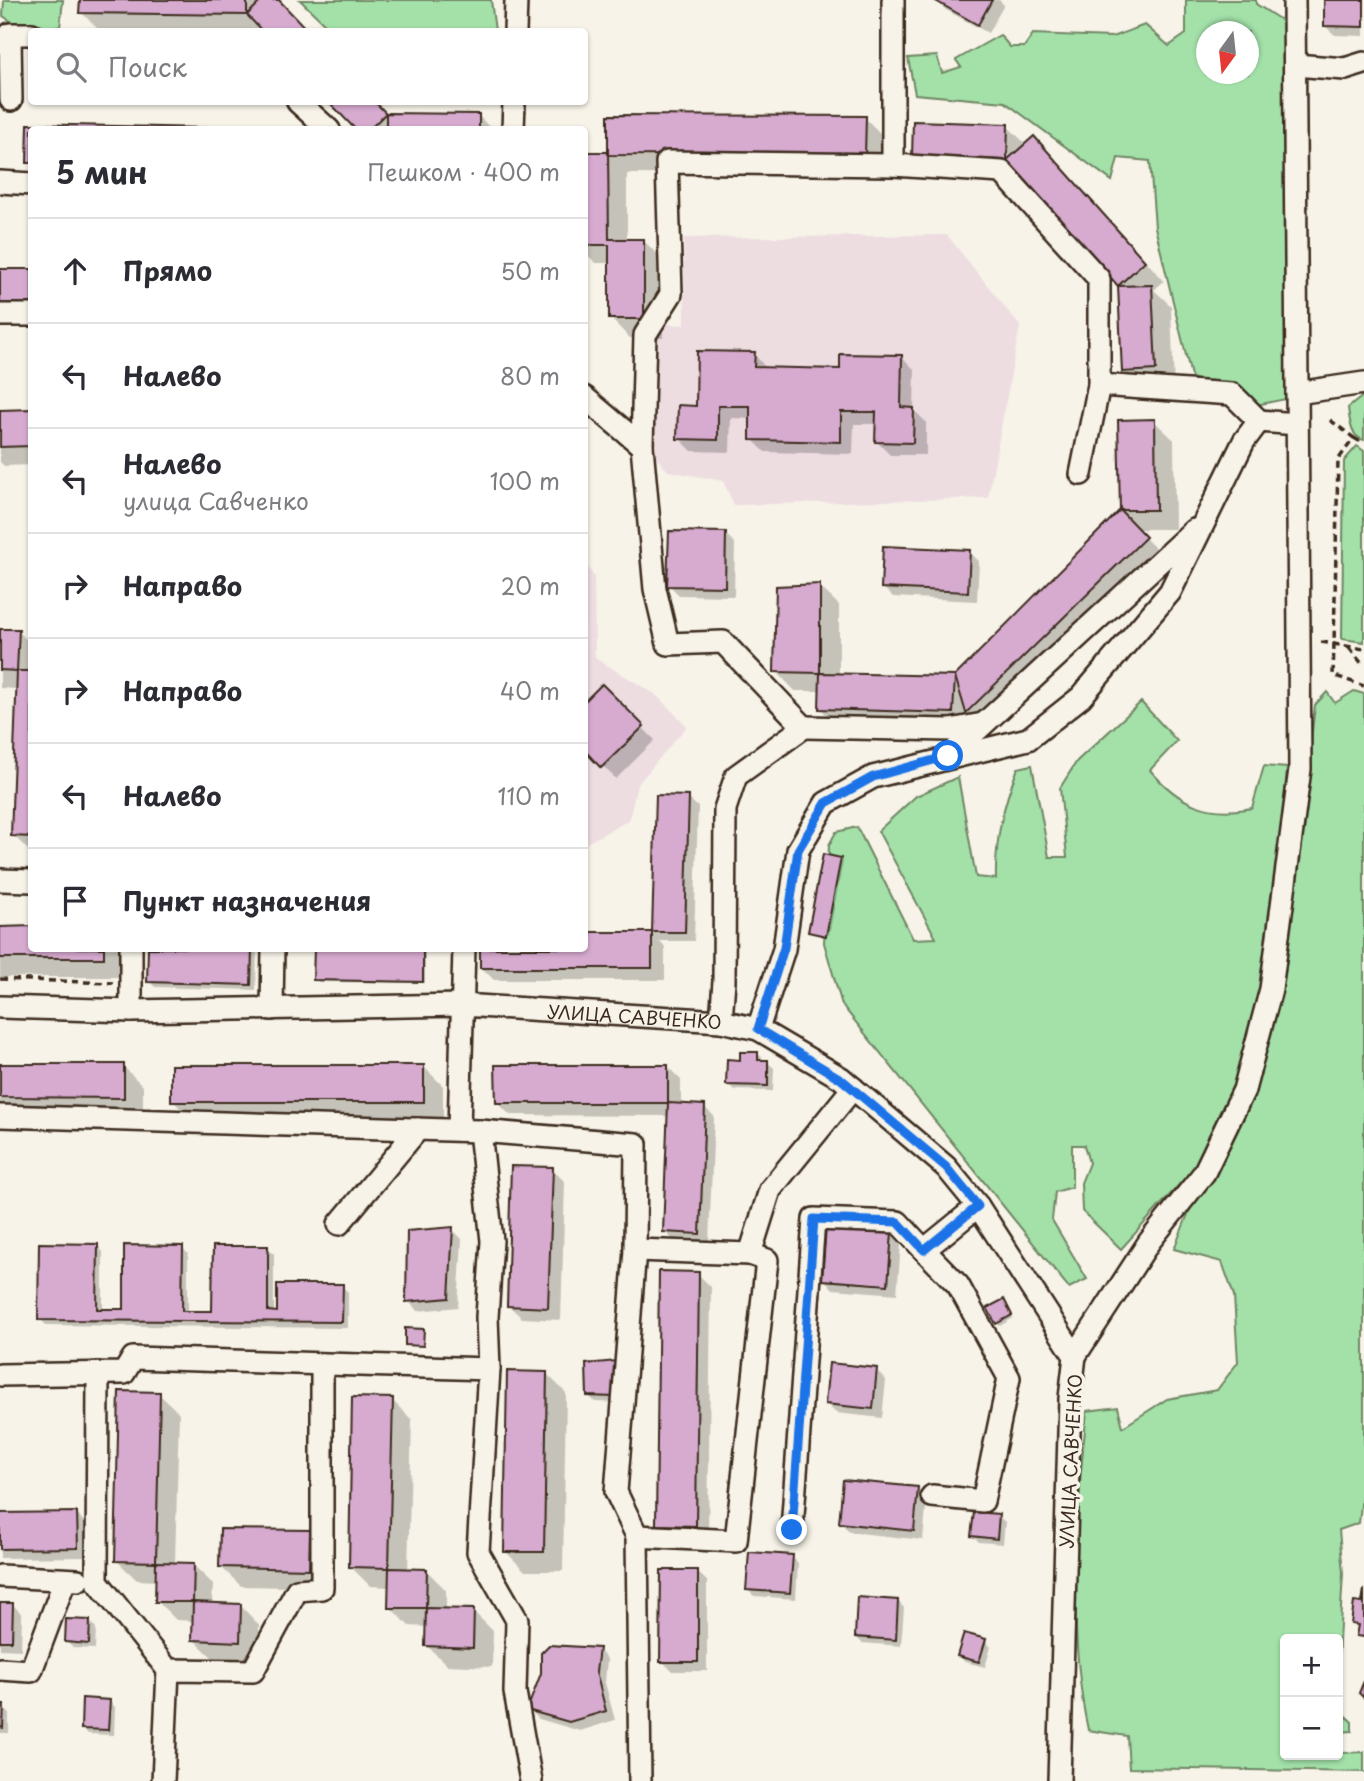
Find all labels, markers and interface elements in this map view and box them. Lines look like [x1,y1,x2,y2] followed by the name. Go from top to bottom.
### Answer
[1196,21,1259,84] north arrow
[28,28,588,105] search box
[108,47,187,86] text: Поиск
[52,48,90,86] icon: search
[56,149,148,194] text: 5 мин
[367,154,560,189] text: Пешком · 400 m
[123,251,212,290] text: Прямо
[56,252,94,290] icon: ahead
[500,253,560,288] text: 50 m
[123,356,221,395] text: Налево
[56,357,94,395] icon: left
[500,358,560,393] text: 80 m
[123,444,221,483] text: Налево
[56,462,94,500] icon: left
[490,463,560,498] text: 100 m
[123,483,309,518] text: улица Савченко
[123,566,242,605] text: Направо
[56,567,94,605] icon: right
[501,568,560,603] text: 20 m
[123,671,242,710] text: Направо
[56,672,94,710] icon: right
[500,673,560,708] text: 40 m
[932,740,963,771] route start
[123,776,221,815] text: Налево
[56,777,94,815] icon: left
[498,778,560,813] text: 110 m
[123,881,371,920] text: Пункт назначения
[56,882,94,920] icon: arrive
[547,997,723,1035] street label: УЛИЦА САВЧЕНКО
[1052,1373,1088,1549] street label: УЛИЦА САВЧЕНКО
[776,1514,807,1545] route end
[1280,1634,1343,1760] map controls
[1280,1634,1343,1697] button: +
[1280,1697,1343,1760] button: −

